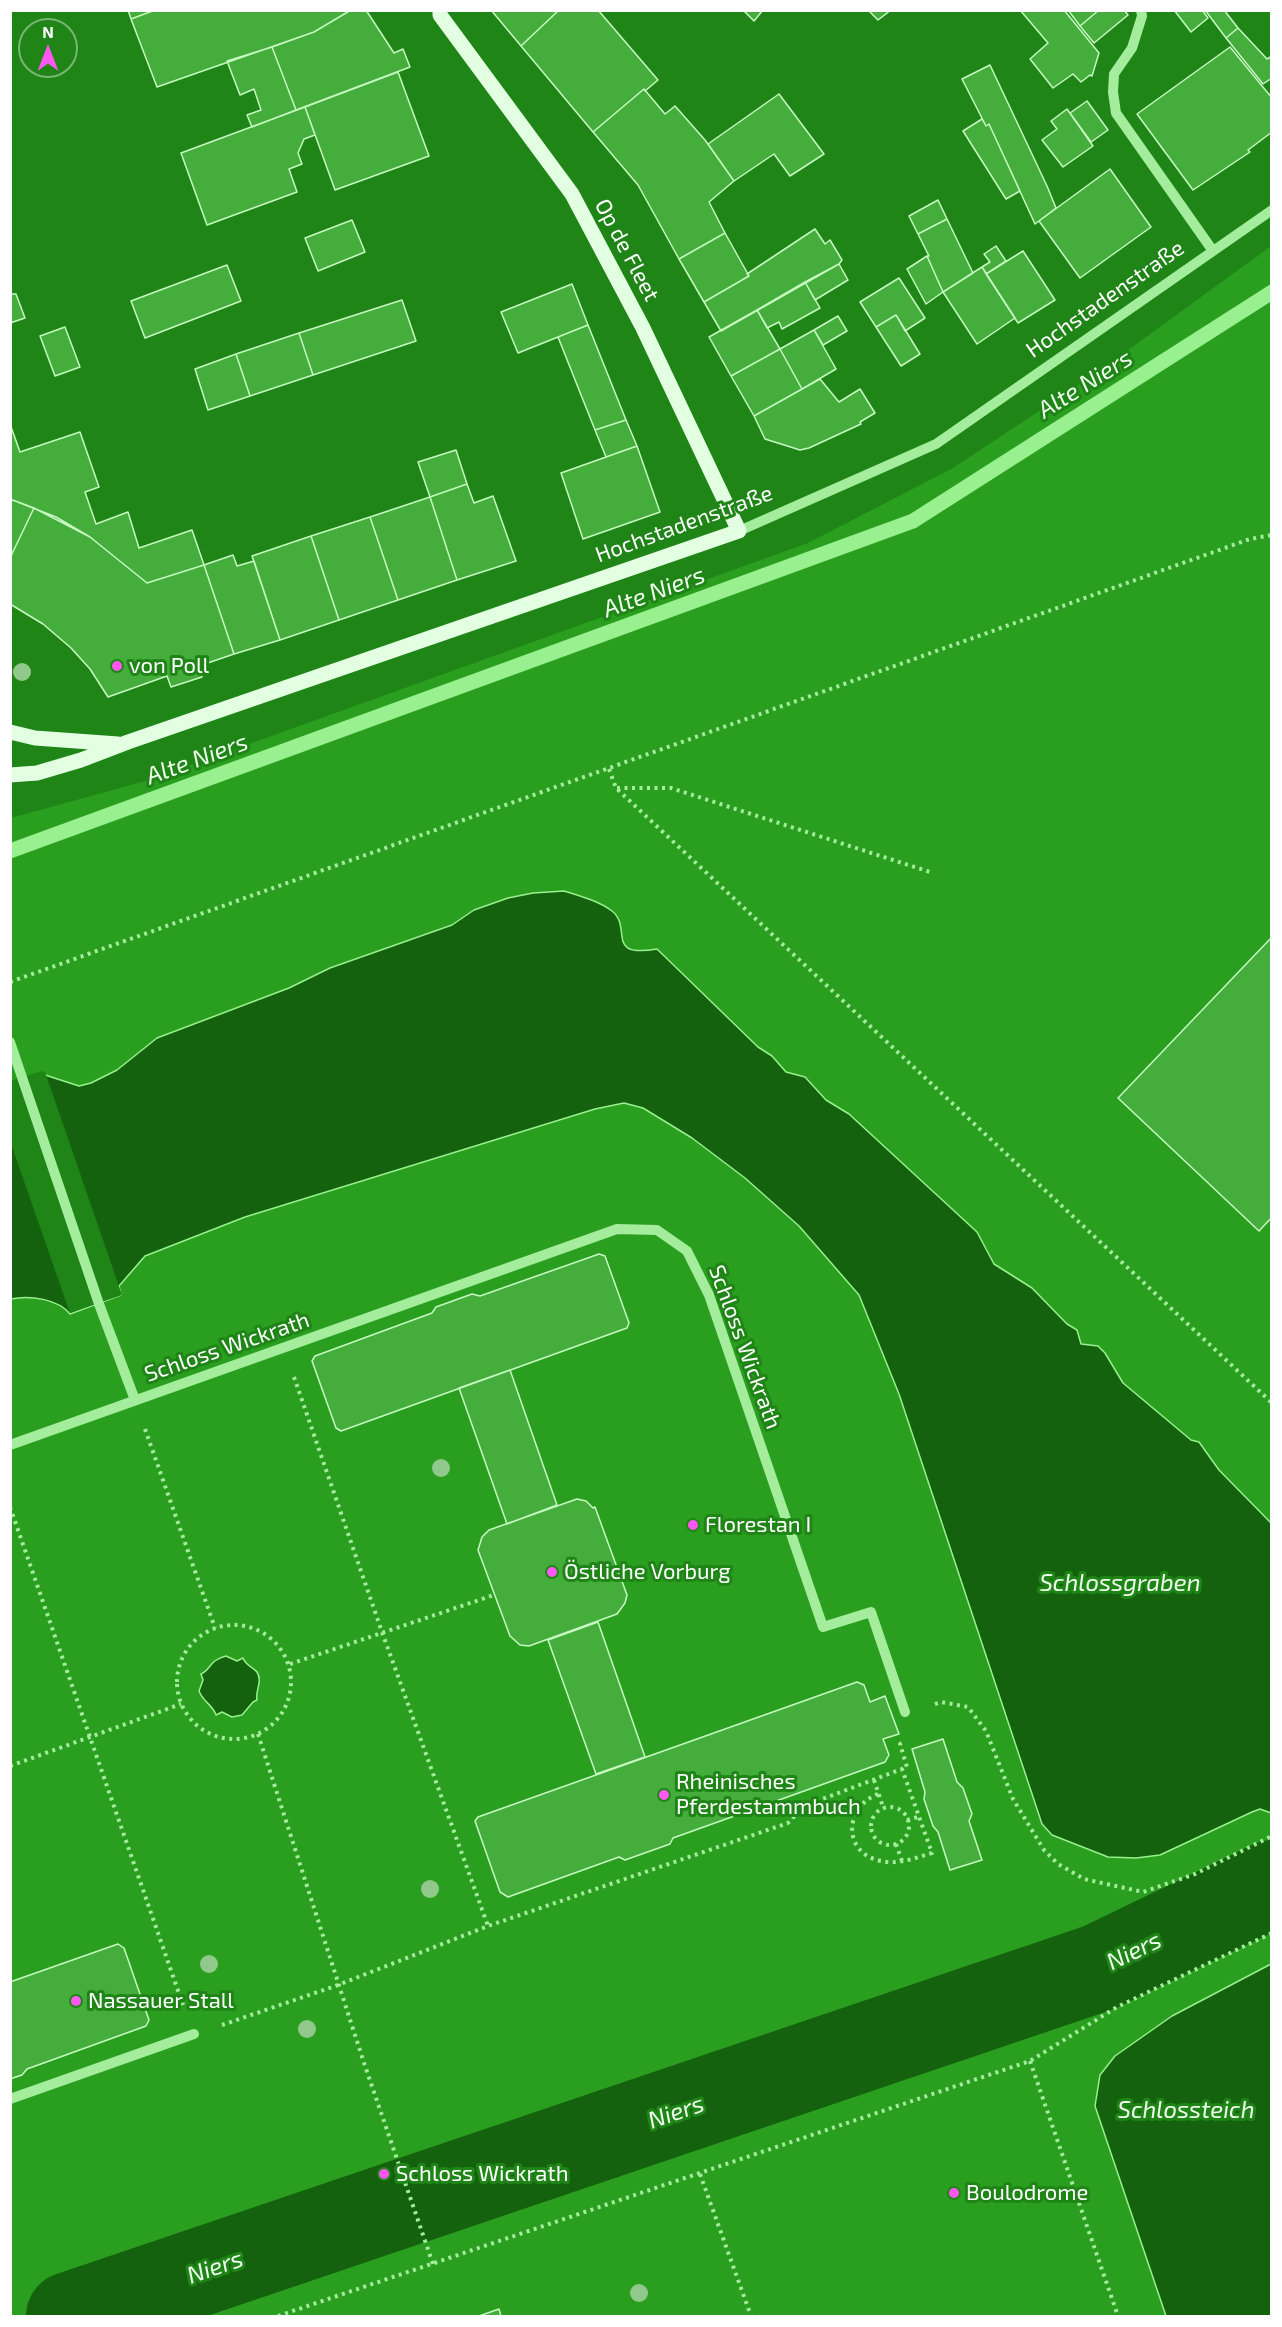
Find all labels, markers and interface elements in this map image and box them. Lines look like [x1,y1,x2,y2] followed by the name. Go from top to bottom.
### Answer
[18,18,78,78] north arrow
[42,22,54,41] text: N
[589,194,665,306] street label: Op de Fleet
[1021,235,1189,363] street label: Hochstadenstraße
[1032,344,1138,424] water label: Alte Niers
[592,480,776,568] street label: Hochstadenstraße
[599,560,709,624] water label: Alte Niers
[129,653,209,679] place label: von Poll
[110,659,124,673] marker: von Poll
[142,727,252,791] water label: Alte Niers
[703,1261,787,1433] street label: Schloss Wickrath
[141,1306,313,1388] street label: Schloss Wickrath
[705,1512,811,1538] place label: Florestan I
[686,1518,700,1532] marker: Florestan I
[564,1559,730,1585] place label: Östliche Vorburg
[545,1565,559,1579] marker: Östliche Vorburg
[1039,1569,1201,1597] water label: Schlossgraben
[676,1769,861,1820] place label: Rheinisches Pferdestammbuch
[657,1788,671,1802] marker: Rheinisches Pferdestammbuch
[1102,1925,1166,1977] water label: Niers
[88,1988,234,2014] place label: Nassauer Stall
[69,1994,83,2008] marker: Nassauer Stall
[644,2089,708,2135] water label: Niers
[1117,2096,1255,2124] water label: Schlossteich
[396,2161,569,2187] place label: Schloss Wickrath
[377,2167,391,2181] marker: Schloss Wickrath
[966,2180,1088,2206] place label: Boulodrome
[947,2186,961,2200] marker: Boulodrome
[183,2244,247,2290] water label: Niers

